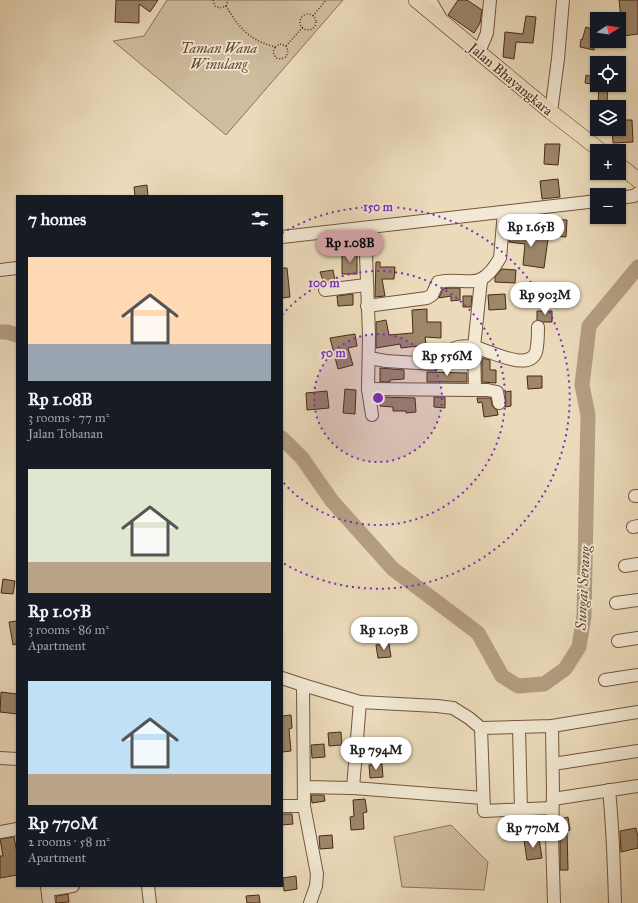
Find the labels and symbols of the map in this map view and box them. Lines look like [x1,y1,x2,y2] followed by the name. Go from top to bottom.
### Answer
[590,12,626,48] north arrow
[463,38,556,120] street label: Jalan Bhayangkara
[181,40,258,73] park label: Taman Wana Winulang
[363,200,394,214] text: 150 m
[490,214,572,248] pin: Rp 1.65B
[309,230,391,264] pin: Rp 1.08B
[308,276,341,290] text: 100 m
[508,282,582,316] pin: Rp 903M
[410,343,484,377] pin: Rp 556M
[320,346,347,360] text: 50 m
[371,391,385,405] centre of rings
[572,544,594,632] water label: Sungai Serang
[343,617,425,651] pin: Rp 1.05B
[339,737,413,771] pin: Rp 794M
[496,815,570,849] pin: Rp 770M

